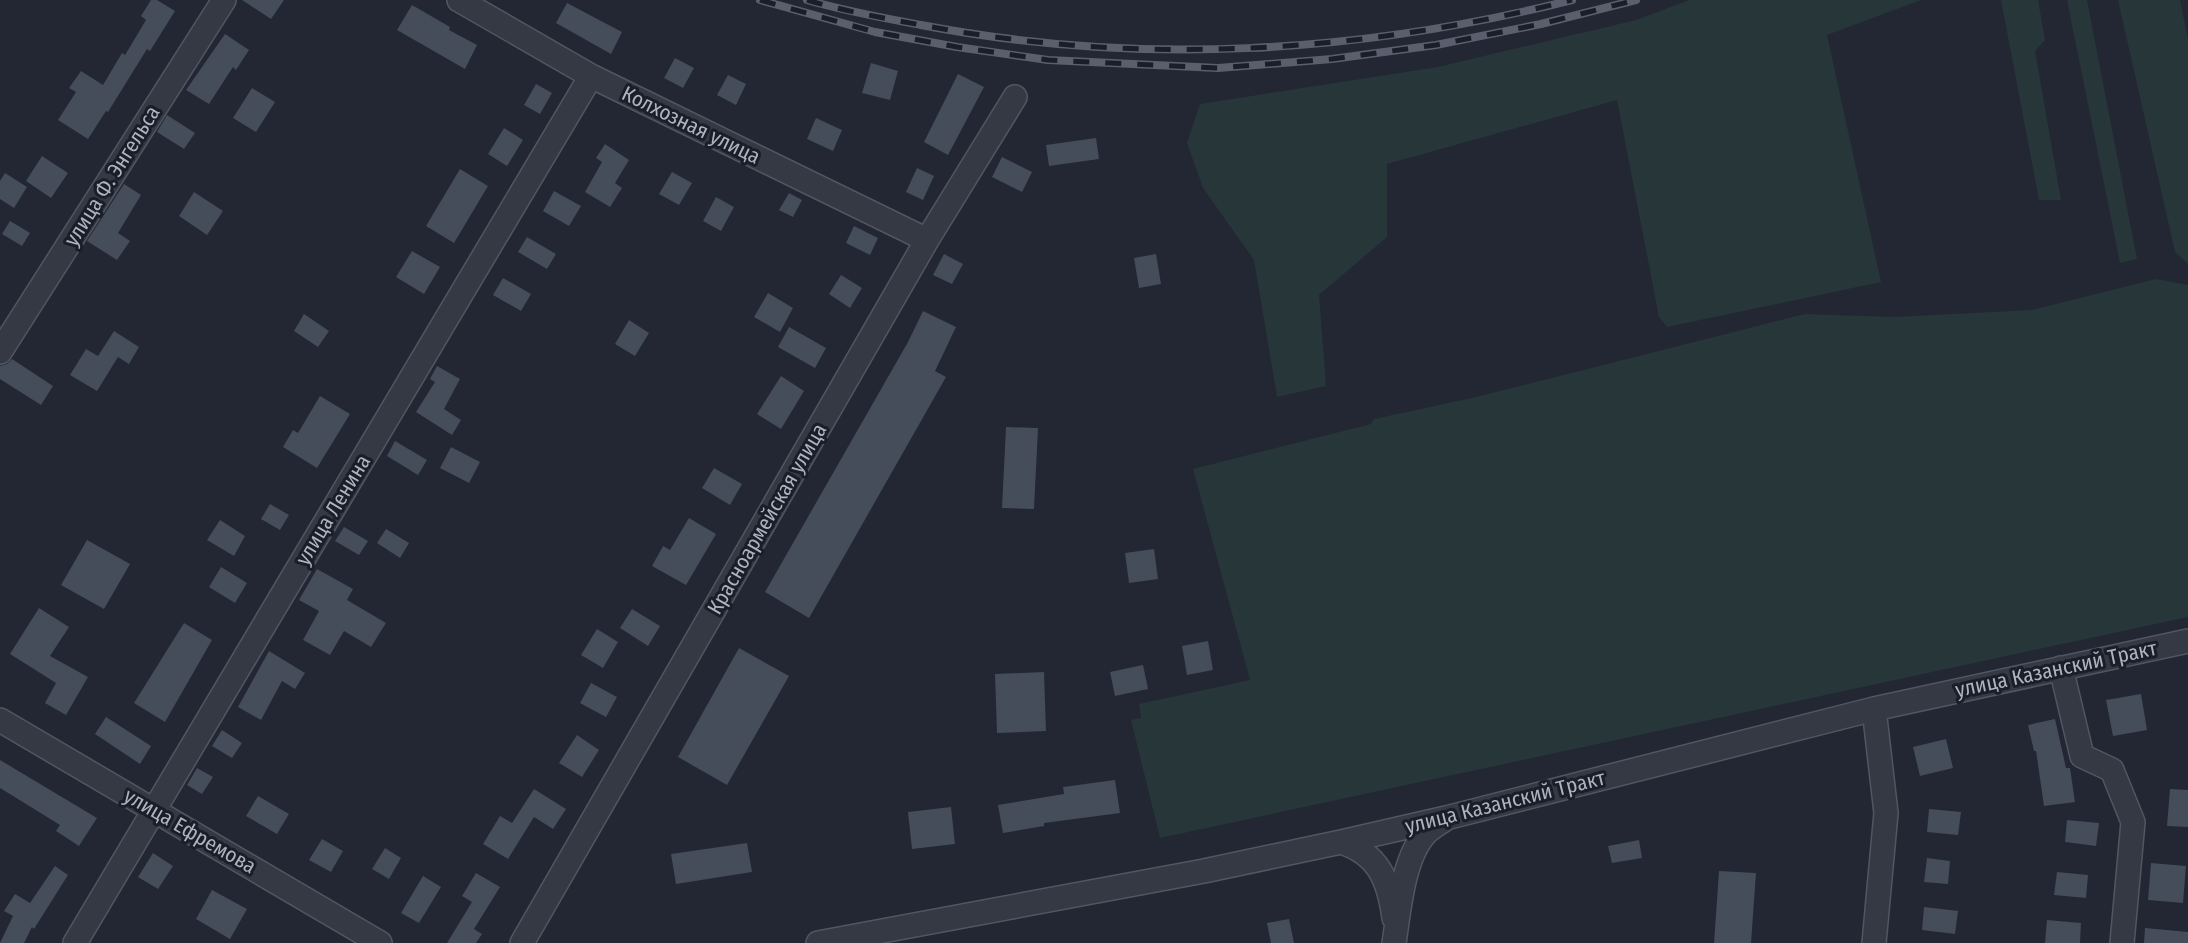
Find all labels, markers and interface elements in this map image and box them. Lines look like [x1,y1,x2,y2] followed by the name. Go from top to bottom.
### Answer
[618,80,764,170] street label: Колхозная улица
[58,101,166,251] street label: улица Ф. Энгельса
[702,419,832,619] street label: Красноармейская улица
[290,450,376,570] street label: улица Ленина
[1953,635,2160,703] street label: улица Казанский Тракт
[1402,764,1608,839] street label: улица Казанский Тракт
[119,783,261,879] street label: улица Ефремова

